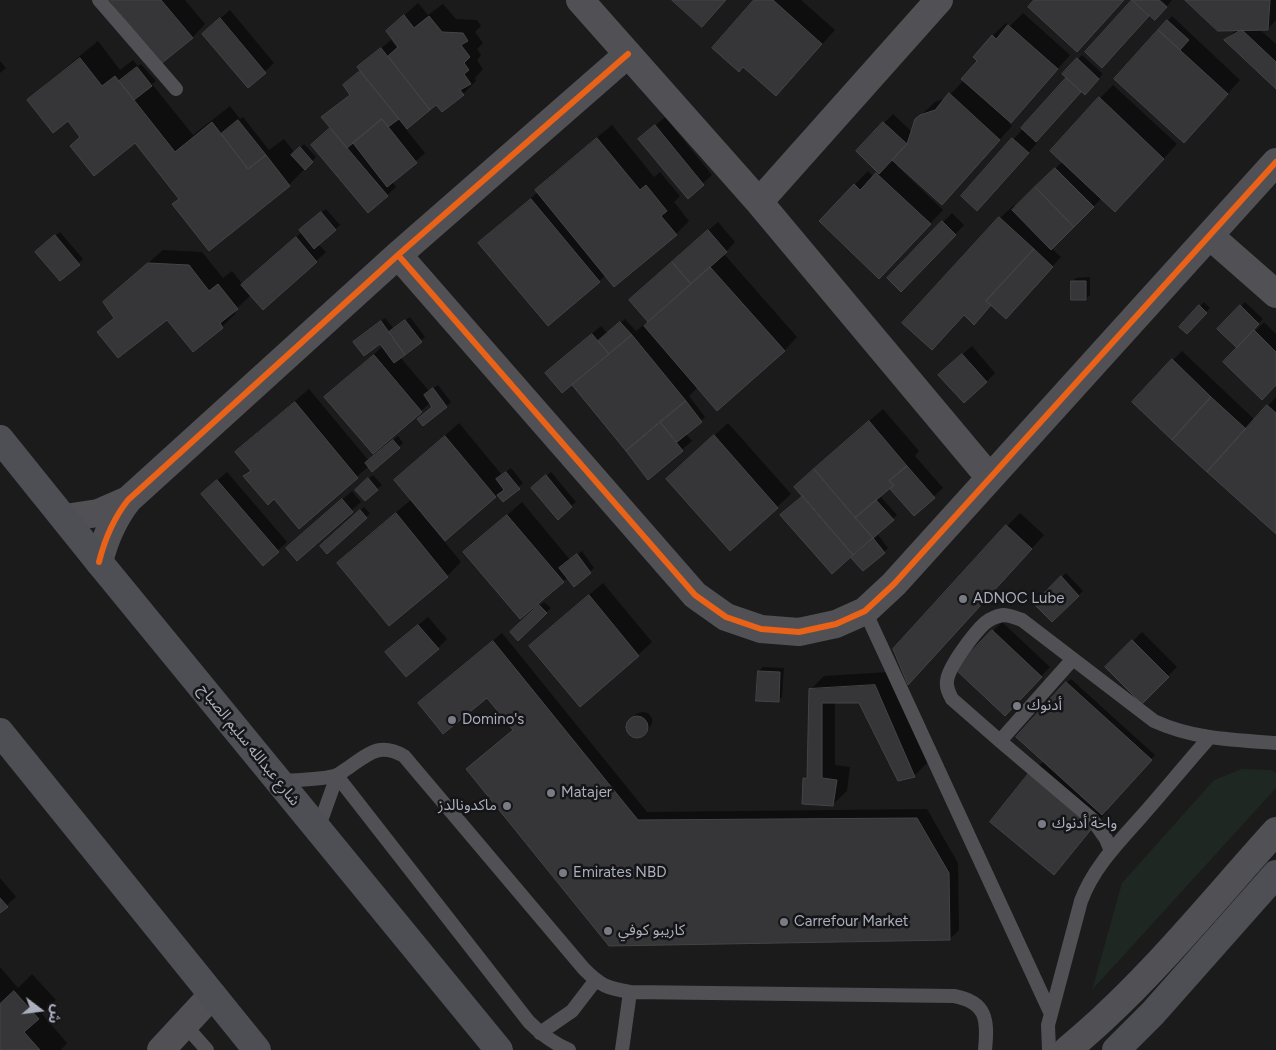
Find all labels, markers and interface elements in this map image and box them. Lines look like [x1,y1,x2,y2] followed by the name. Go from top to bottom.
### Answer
[973,590,1064,608] place label: ADNOC Lube
[957,593,969,605] marker: ADNOC Lube
[194,681,304,809] street label: شارع عبدالله سليم الصباح
[1027,697,1062,715] place label: أدنوك
[1011,700,1023,712] marker: أدنوك
[462,711,524,729] place label: Domino's
[446,714,458,726] marker: Domino's
[561,784,612,802] place label: Matajer
[545,787,557,799] marker: Matajer
[438,797,497,815] place label: ماكدونالدز
[501,800,513,812] marker: ماكدونالدز
[1052,815,1117,833] place label: واحة أدنوك
[1036,818,1048,830] marker: واحة أدنوك
[573,864,666,882] place label: Emirates NBD
[557,867,569,879] marker: Emirates NBD
[794,913,909,931] place label: Carrefour Market
[778,916,790,928] marker: Carrefour Market
[618,922,685,940] place label: كاريبو كوفي
[602,925,614,937] marker: كاريبو كوفي
[15,985,65,1035] north arrow
[44,1003,66,1025] text: ش

